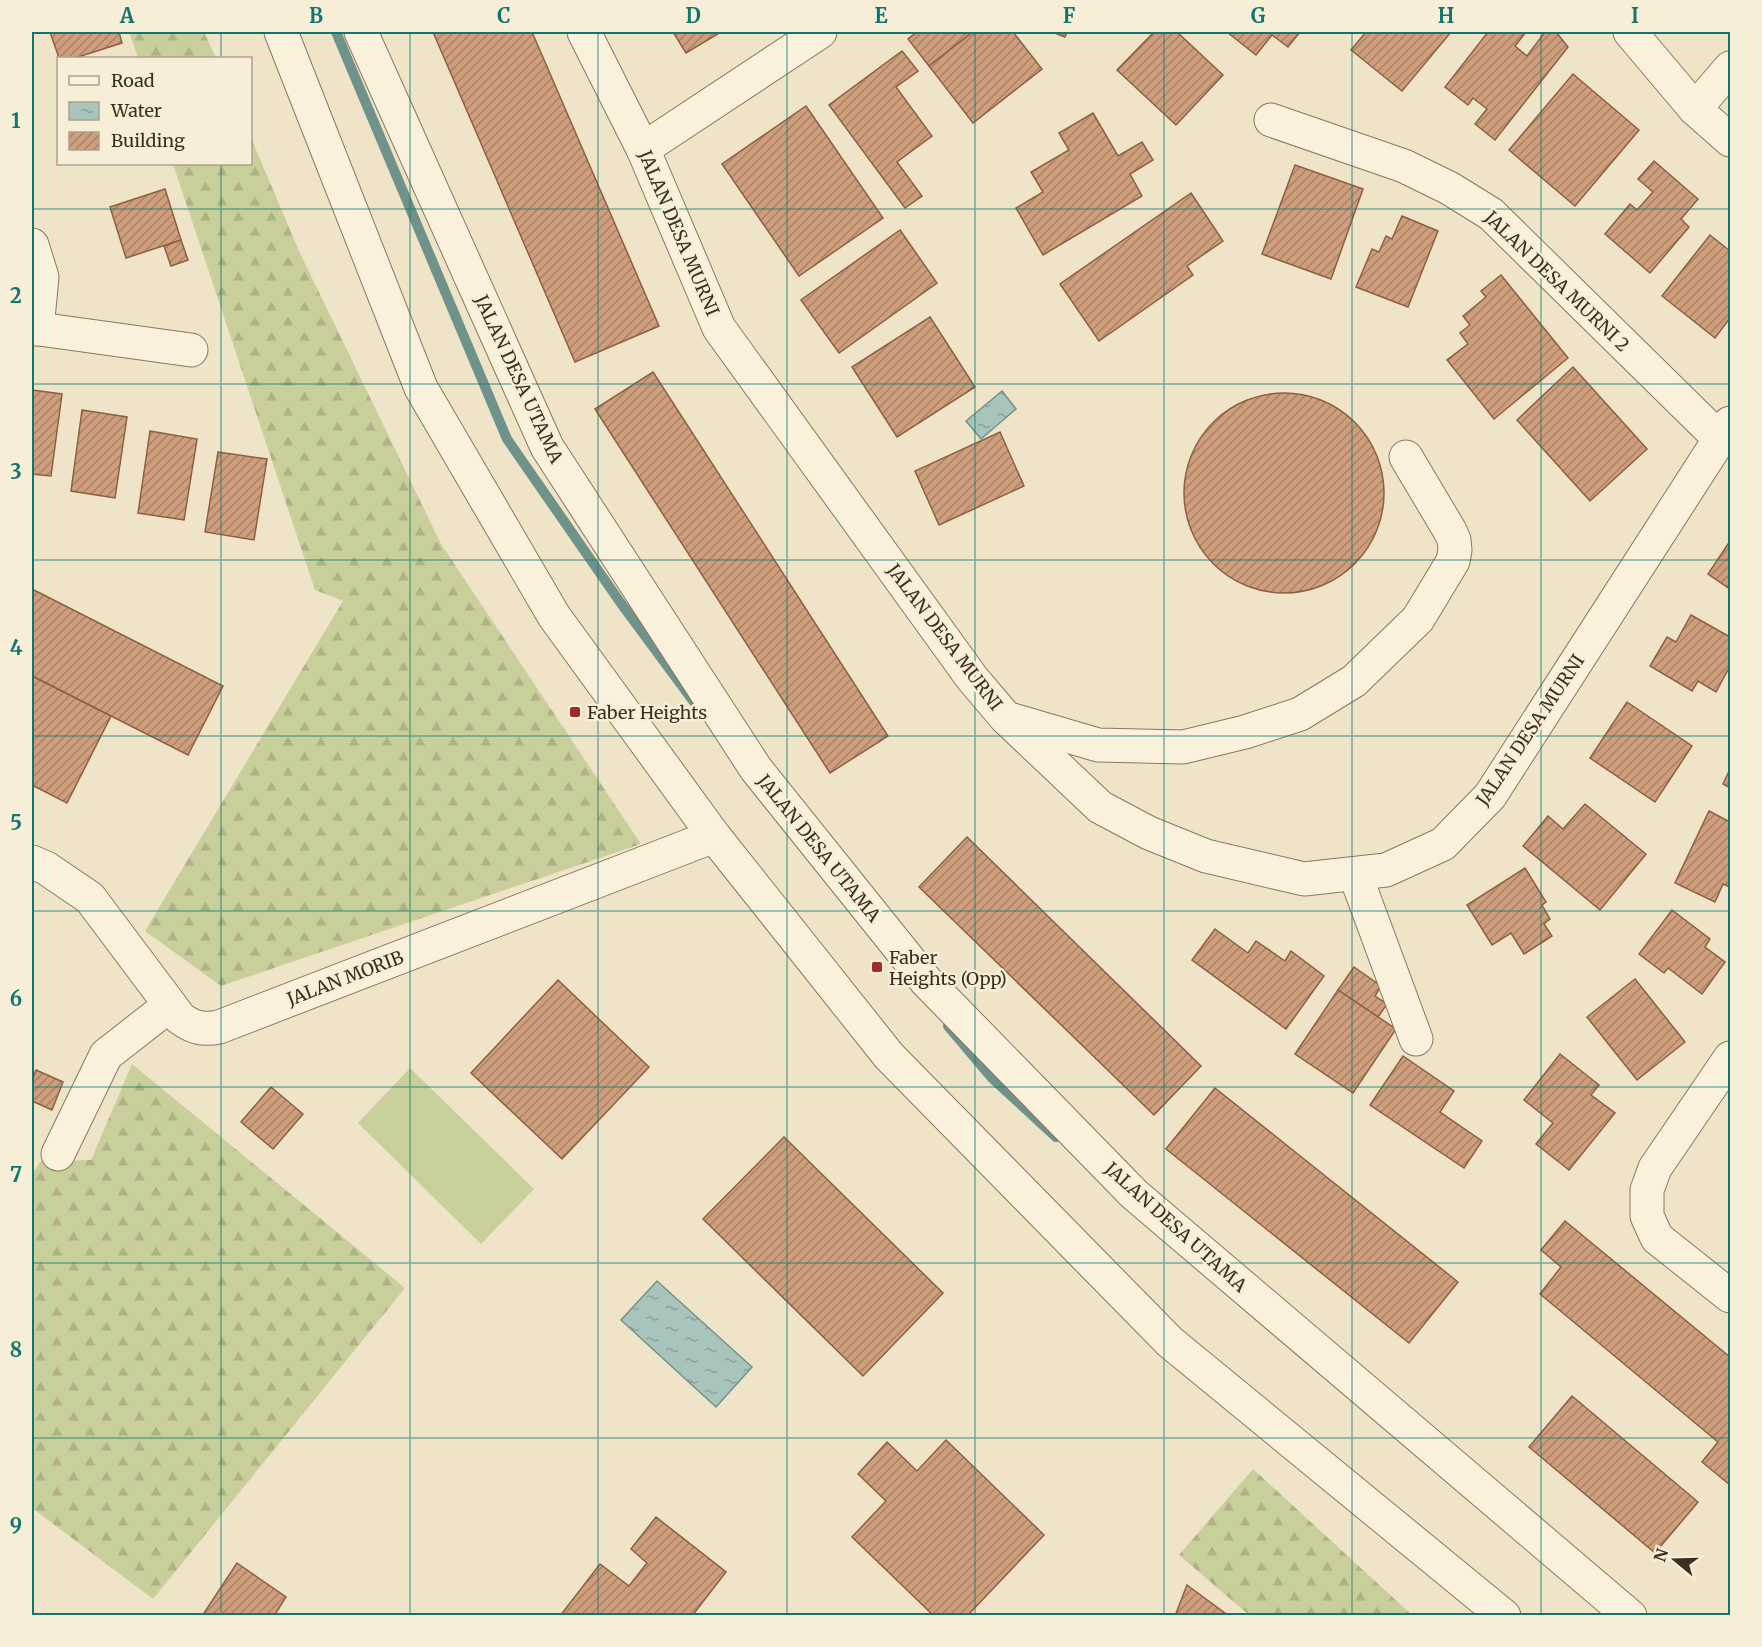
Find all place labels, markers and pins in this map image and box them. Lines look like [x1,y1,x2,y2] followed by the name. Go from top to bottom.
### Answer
[587,701,707,724] place label: Faber Heights
[568,705,582,719] marker: Faber Heights
[889,946,1007,990] place label: Faber Heights (Opp)
[870,960,884,974] marker: Faber Heights (Opp)

